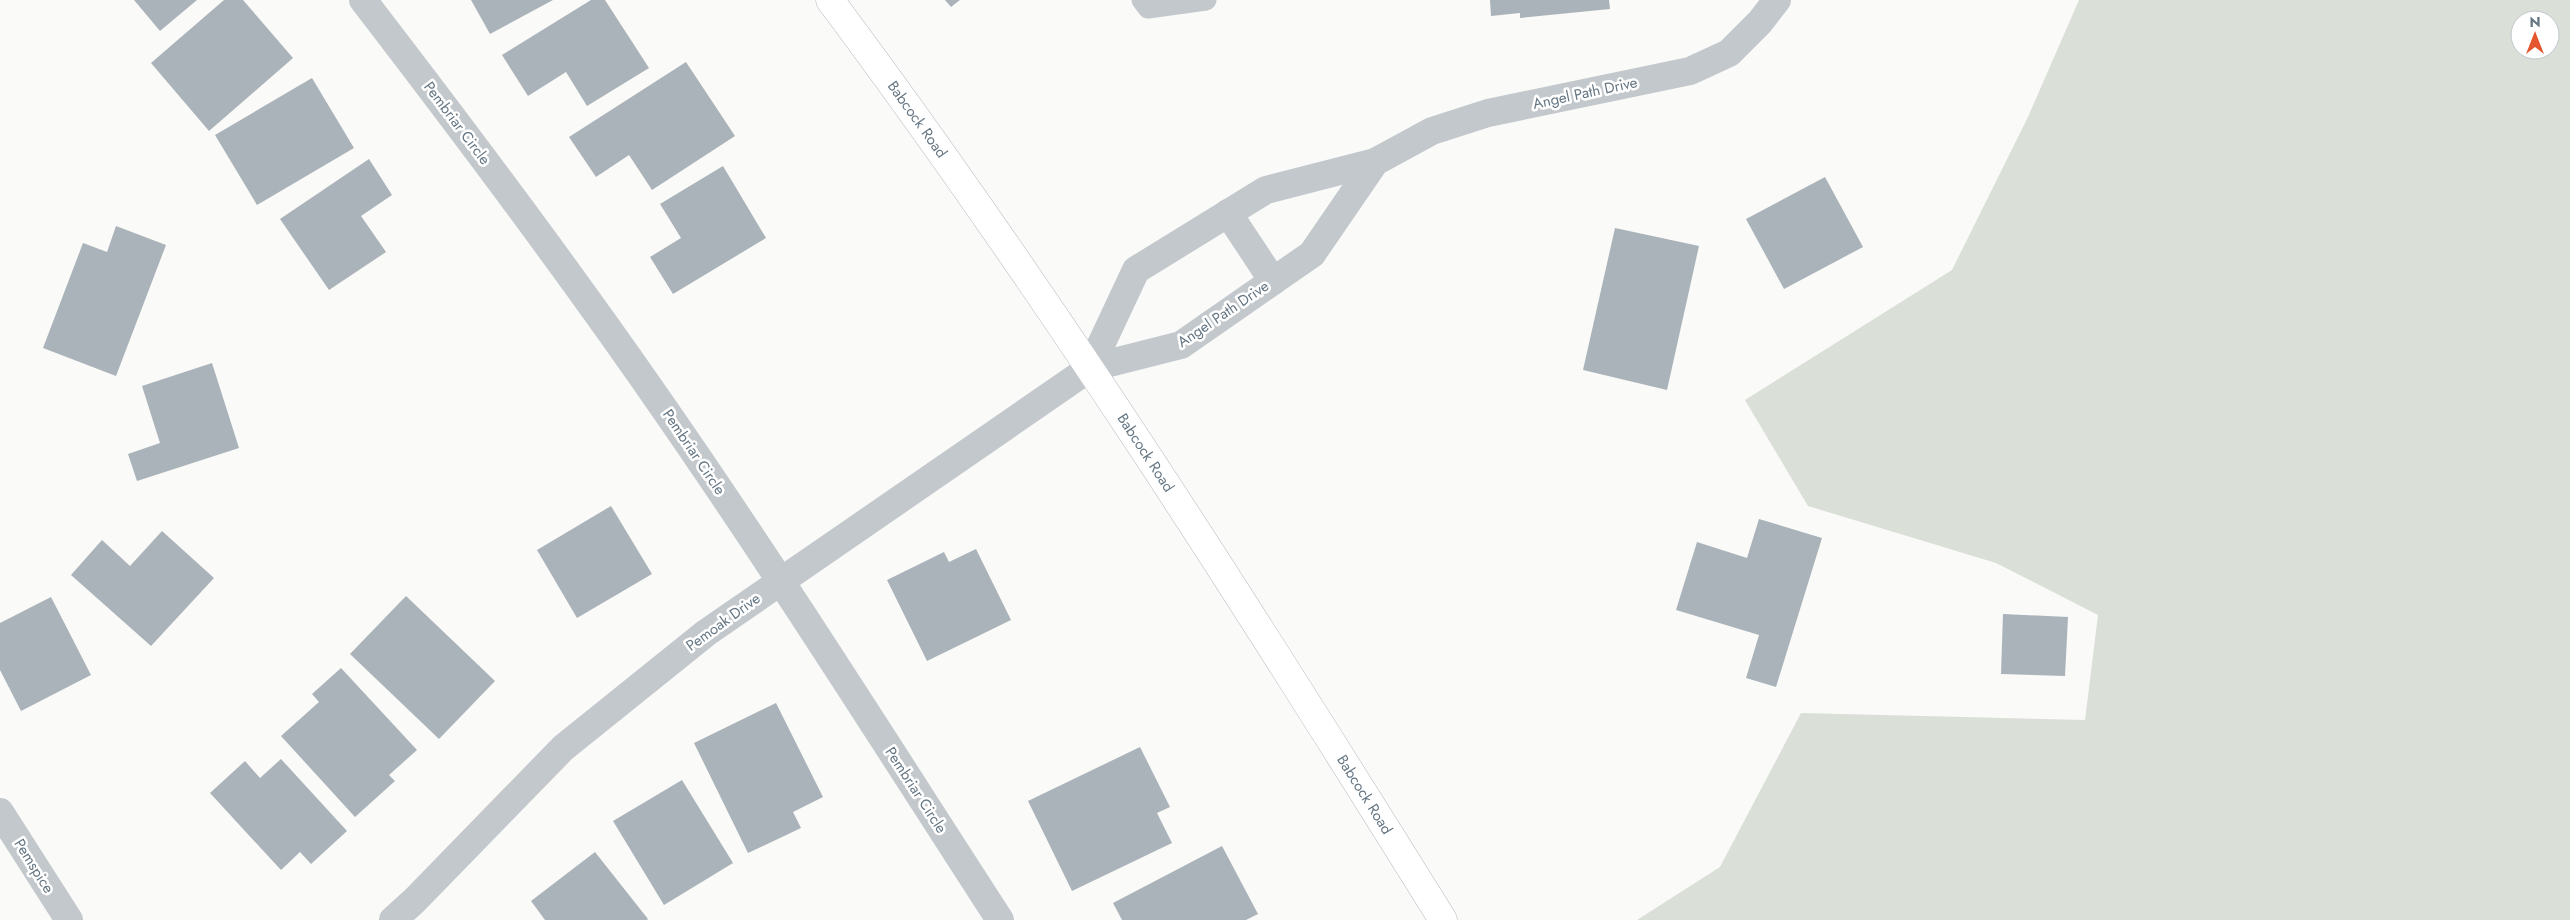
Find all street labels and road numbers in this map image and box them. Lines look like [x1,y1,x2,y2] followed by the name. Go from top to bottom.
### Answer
[1531,71,1640,115] street label: Angel Path Drive
[882,76,953,163] street label: Babcock Road
[418,77,496,169] street label: Pembriar Circle
[1173,275,1273,353] street label: Angel Path Drive
[657,405,731,499] street label: Pembriar Circle
[1112,409,1180,496] street label: Babcock Road
[681,587,765,656] street label: Pemoak Drive
[880,742,952,838] street label: Pembriar Circle
[1331,751,1398,839] street label: Babcock Road
[9,834,60,898] street label: Pemspice

